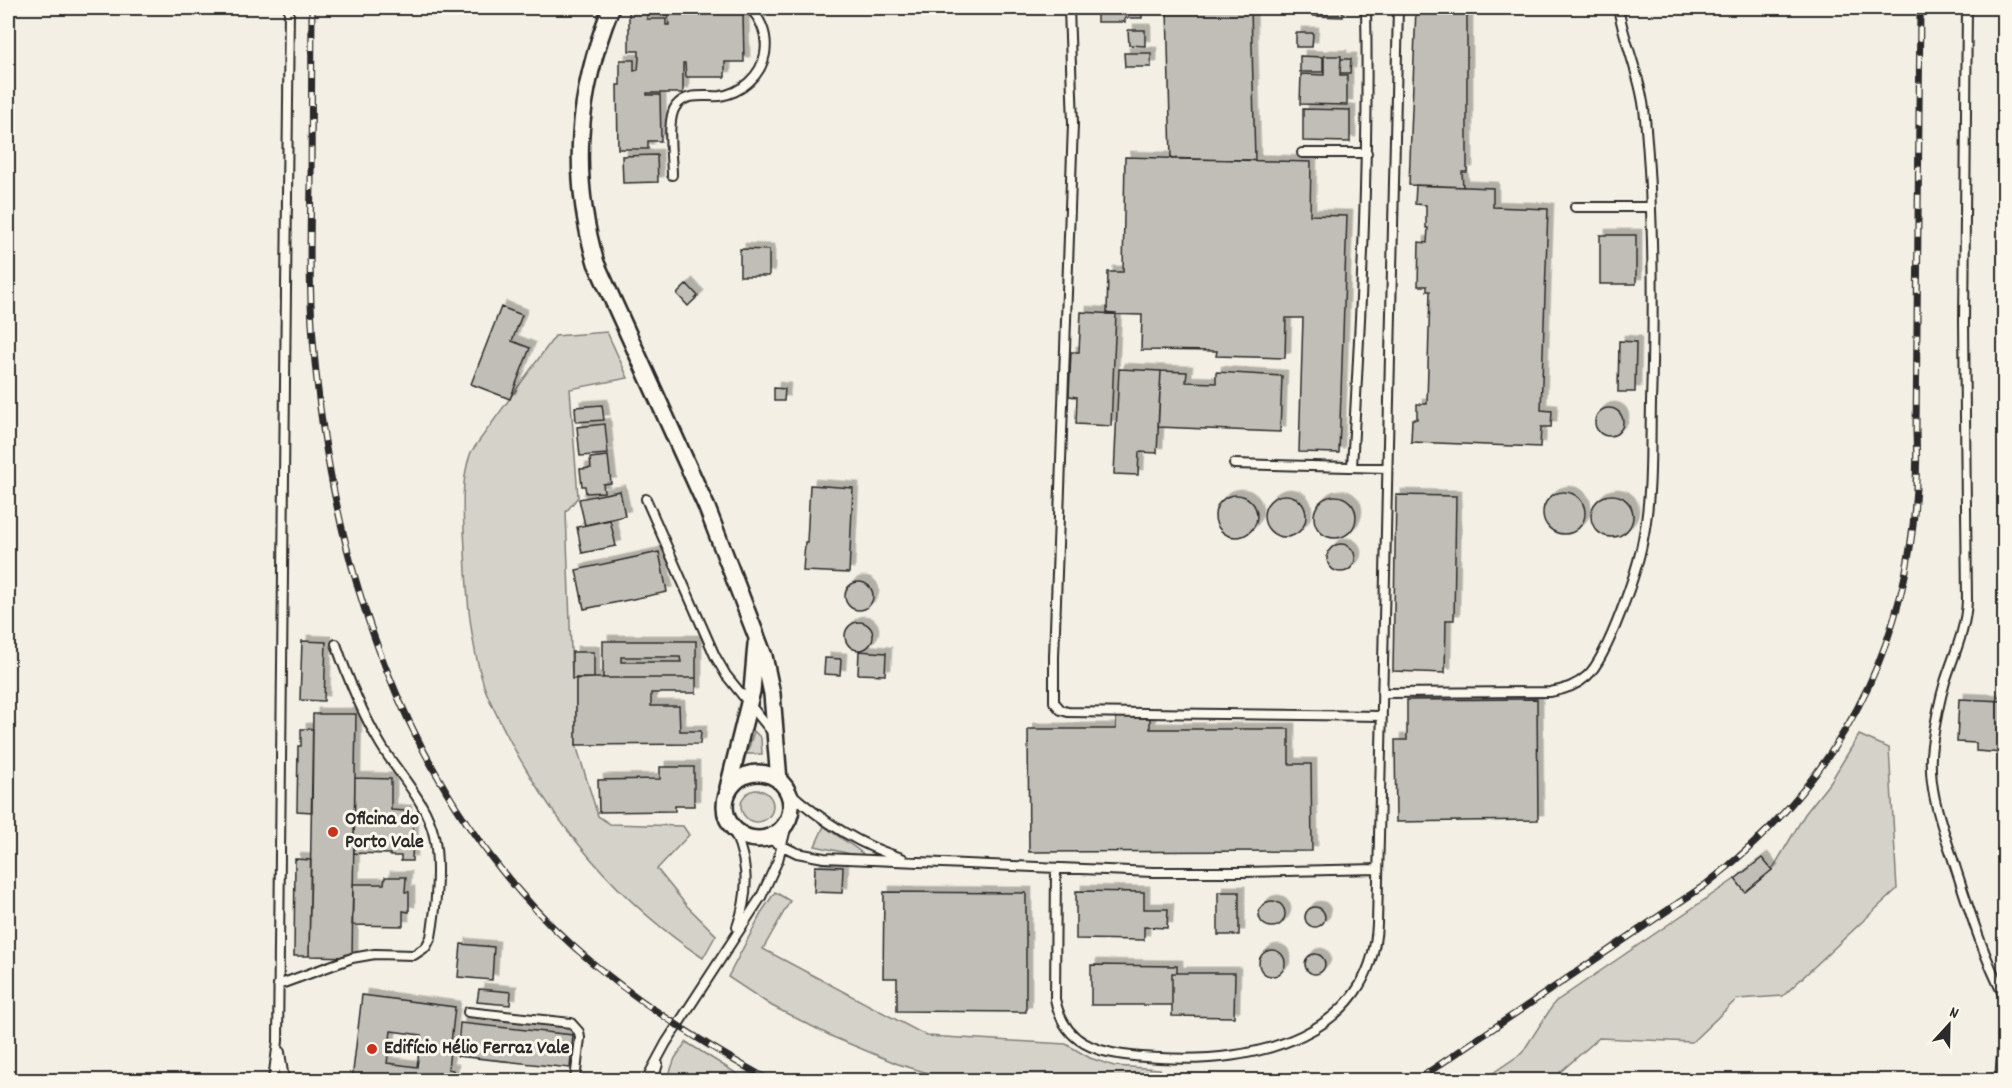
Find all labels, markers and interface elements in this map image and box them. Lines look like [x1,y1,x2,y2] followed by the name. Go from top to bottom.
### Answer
[345,806,424,857] place label: Oficina do Porto Vale
[326,825,340,839] marker: Oficina do Porto Vale
[1919,995,1979,1055] north arrow
[1946,1001,1962,1026] text: N
[384,1035,570,1063] place label: Edifício Hélio Ferraz Vale
[365,1042,379,1056] marker: Edifício Hélio Ferraz Vale

